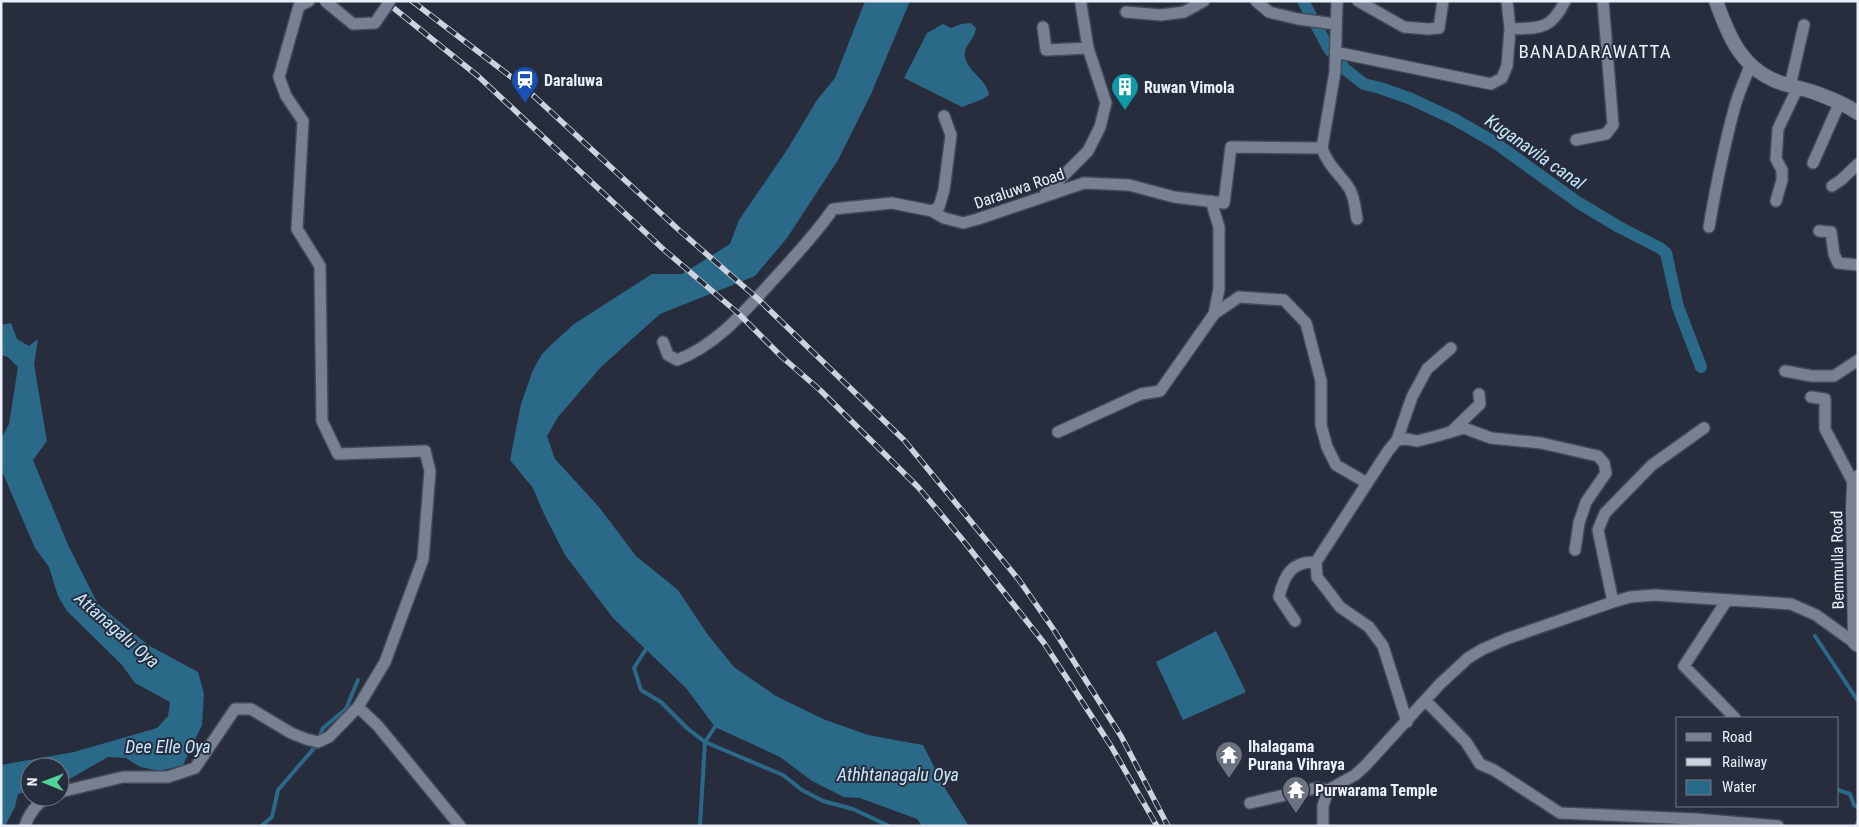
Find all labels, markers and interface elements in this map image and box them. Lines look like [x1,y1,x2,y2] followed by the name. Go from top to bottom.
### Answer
[1518,40,1672,63] district label: BANADARAWATTA
[510,65,540,104] station icon: Daraluwa
[544,71,603,90] place label: Daraluwa
[1110,72,1140,111] building icon: Ruwan Vimola
[1144,78,1235,97] place label: Ruwan Vimola
[1481,110,1590,194] water label: Kuganavila canal
[971,164,1067,213] street label: Daraluwa Road
[1827,510,1848,610] street label: Bemmulla Road
[70,587,164,672] water label: Attanagalu Oya
[1676,717,1839,807] legend
[1722,728,1752,746] text: Road
[125,736,211,757] water label: Dee Elle Oya
[1248,737,1345,774] place label: Ihalagama Purana Vihraya
[1214,740,1244,779] temple icon: Ihalagama Purana Vihraya
[1722,753,1767,771] text: Railway
[20,757,70,807] north arrow
[836,764,959,785] water label: Athhtanagalu Oya
[1281,775,1311,814] temple icon: Purwarama Temple
[24,777,40,786] text: N
[1722,778,1757,796] text: Water
[1315,781,1438,800] place label: Purwarama Temple

